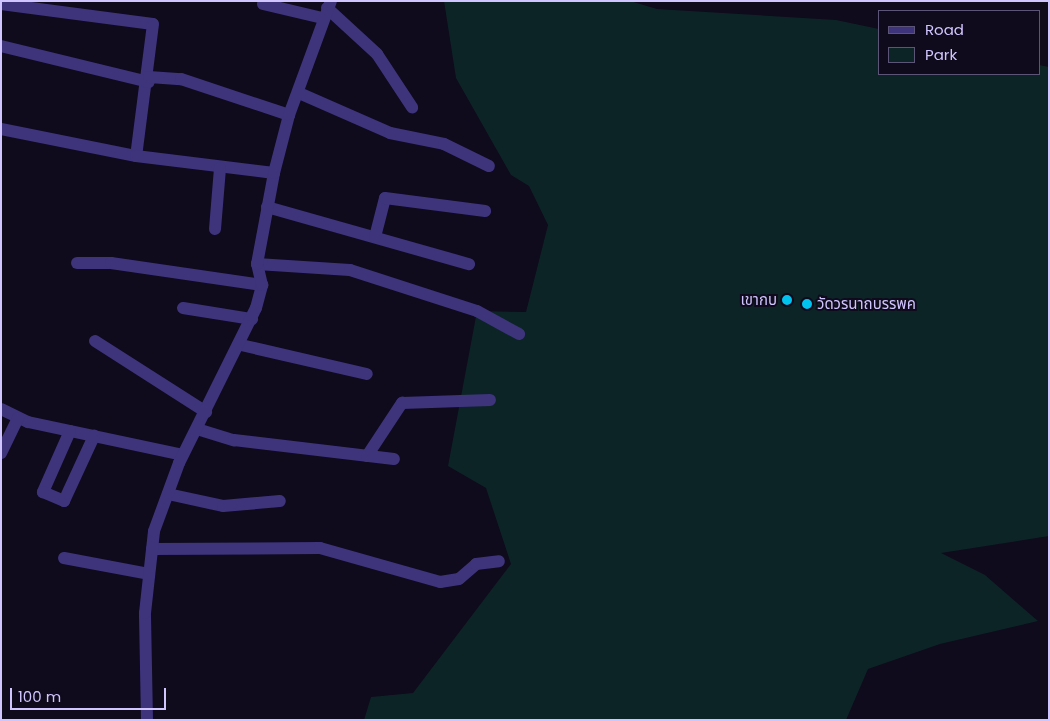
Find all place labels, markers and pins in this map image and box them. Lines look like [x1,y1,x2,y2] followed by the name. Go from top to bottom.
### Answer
[740,291,777,309] place label: เขากบ
[781,294,793,306] marker: เขากบ
[817,295,916,313] place label: วัดวรนาถบรรพค
[801,298,813,310] marker: วัดวรนาถบรรพค

